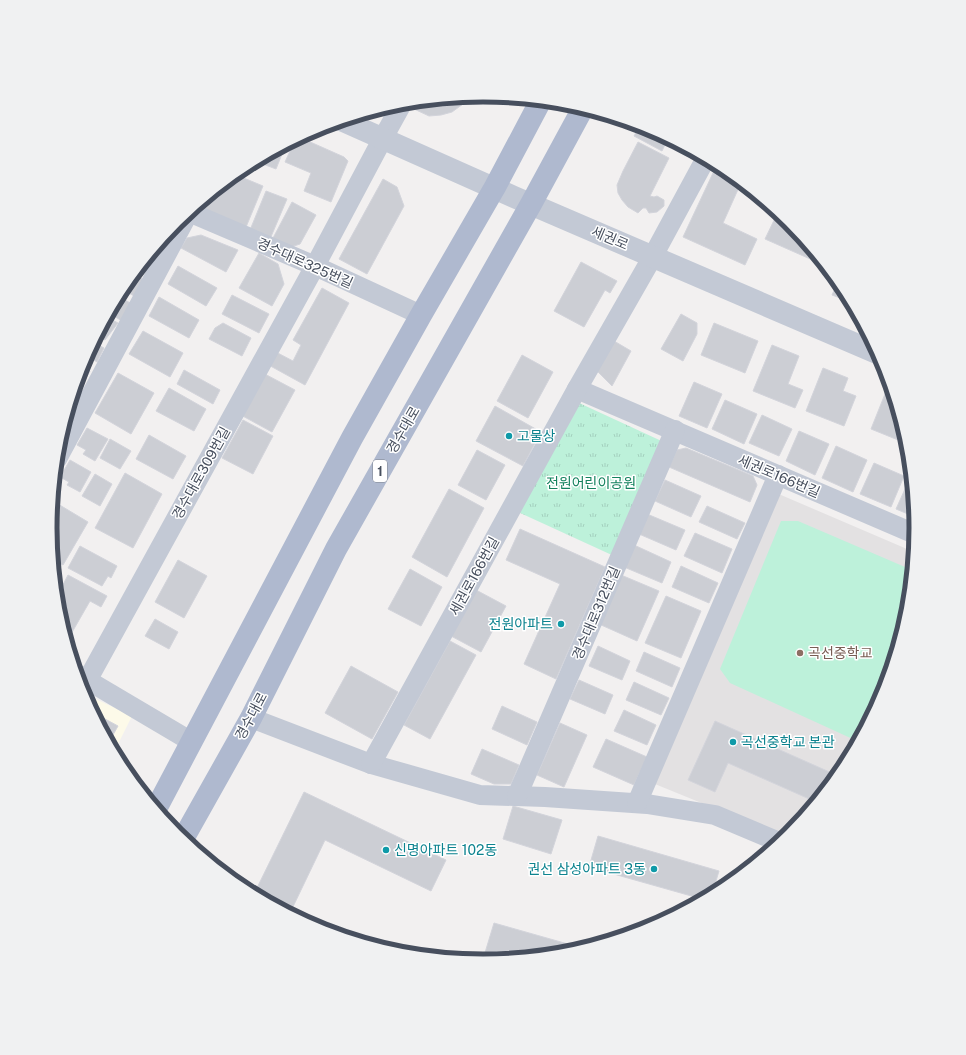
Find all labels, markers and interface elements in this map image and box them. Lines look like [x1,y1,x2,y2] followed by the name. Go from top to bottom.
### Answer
[589,223,631,253] street label: 세권로
[255,235,355,291] street label: 경수대로325번길
[383,404,423,456] street label: 경수대로
[169,424,233,522] street label: 경수대로309번길
[517,428,556,444] place label: 고물상
[504,431,514,441] marker: 고물상
[736,452,822,500] street label: 세권로166번길
[373,460,387,482] road number: 1
[546,475,636,491] park label: 전원어린이공원
[446,534,502,618] street label: 세권로166번길
[569,564,623,662] street label: 경수대로312번길
[489,616,553,632] place label: 전원아파트
[556,619,566,629] marker: 전원아파트
[808,645,873,661] place label: 곡선중학교
[795,648,805,658] marker: 곡선중학교
[232,689,270,743] street label: 경수대로
[741,734,835,750] place label: 곡선중학교 본관
[728,737,738,747] marker: 곡선중학교 본관
[394,842,497,858] place label: 신명아파트 102동
[381,845,391,855] marker: 신명아파트 102동
[527,861,646,877] place label: 권선 삼성아파트 3동
[649,864,659,874] marker: 권선 삼성아파트 3동

